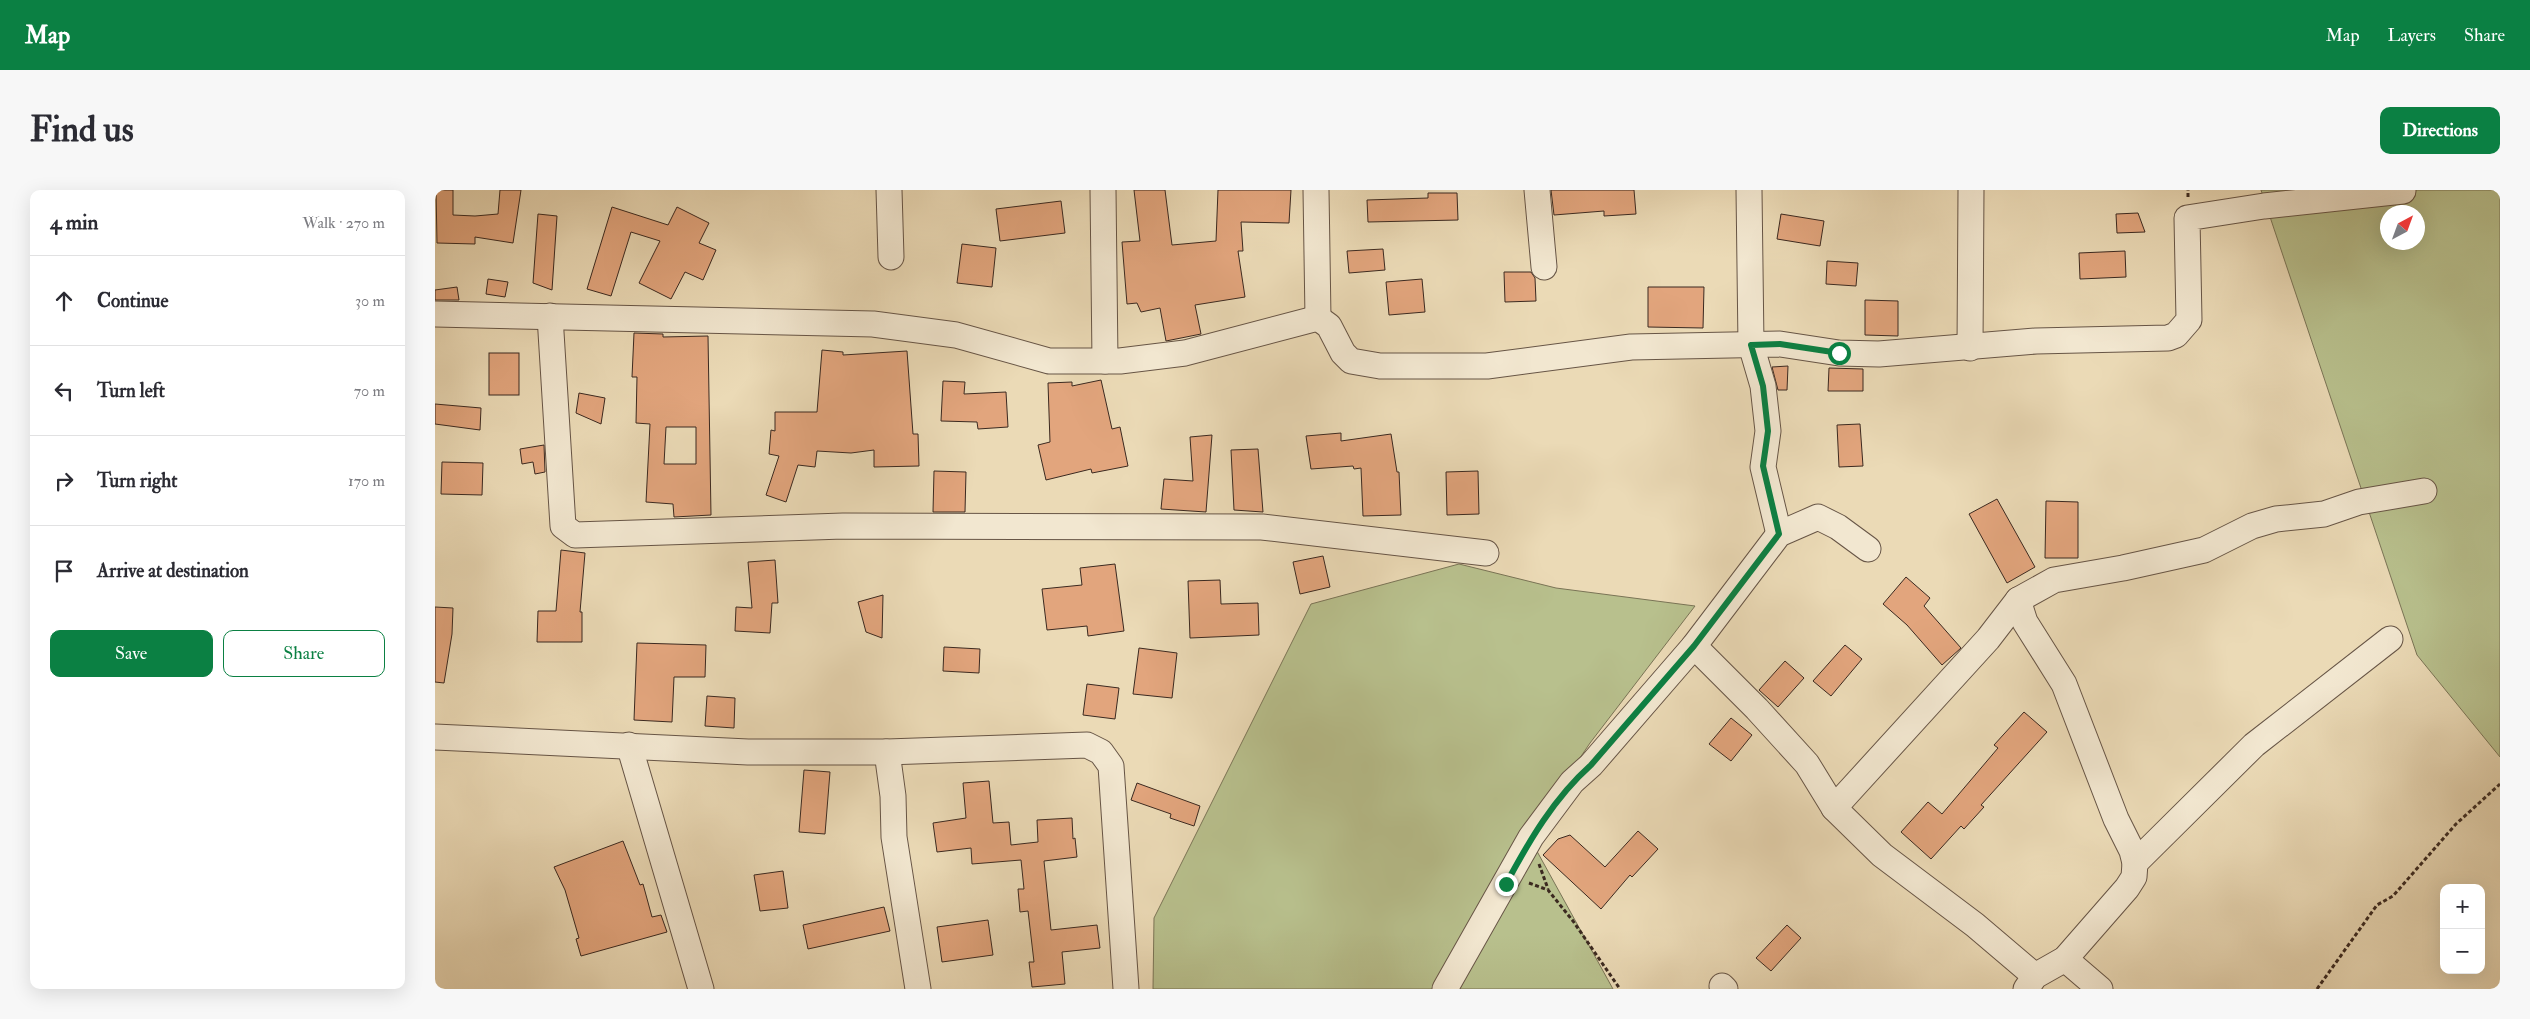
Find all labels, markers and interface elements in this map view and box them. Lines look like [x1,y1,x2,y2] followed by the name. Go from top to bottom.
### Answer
[25,20,70,51] text: Map
[2326,24,2360,47] text: Map
[2388,24,2436,47] text: Layers
[2464,24,2505,47] text: Share
[2380,107,2500,154] button: Directions
[30,108,134,152] text: Find us
[2380,205,2425,250] north arrow
[50,209,98,236] text: 4 min
[303,213,385,233] text: Walk · 270 m
[50,287,78,315] icon: ahead
[97,289,168,313] text: Continue
[355,291,385,311] text: 30 m
[1828,342,1851,365] route start
[50,377,78,405] icon: left
[97,379,165,403] text: Turn left
[354,381,385,401] text: 70 m
[50,467,78,495] icon: right
[97,469,177,493] text: Turn right
[348,471,385,491] text: 170 m
[50,557,78,585] icon: arrive
[97,559,249,583] text: Arrive at destination
[50,630,213,677] button: Save
[223,630,385,677] button: Share
[1495,873,1518,896] route end
[2440,884,2485,974] map controls
[2440,884,2485,929] button: +
[2440,929,2485,974] button: −

